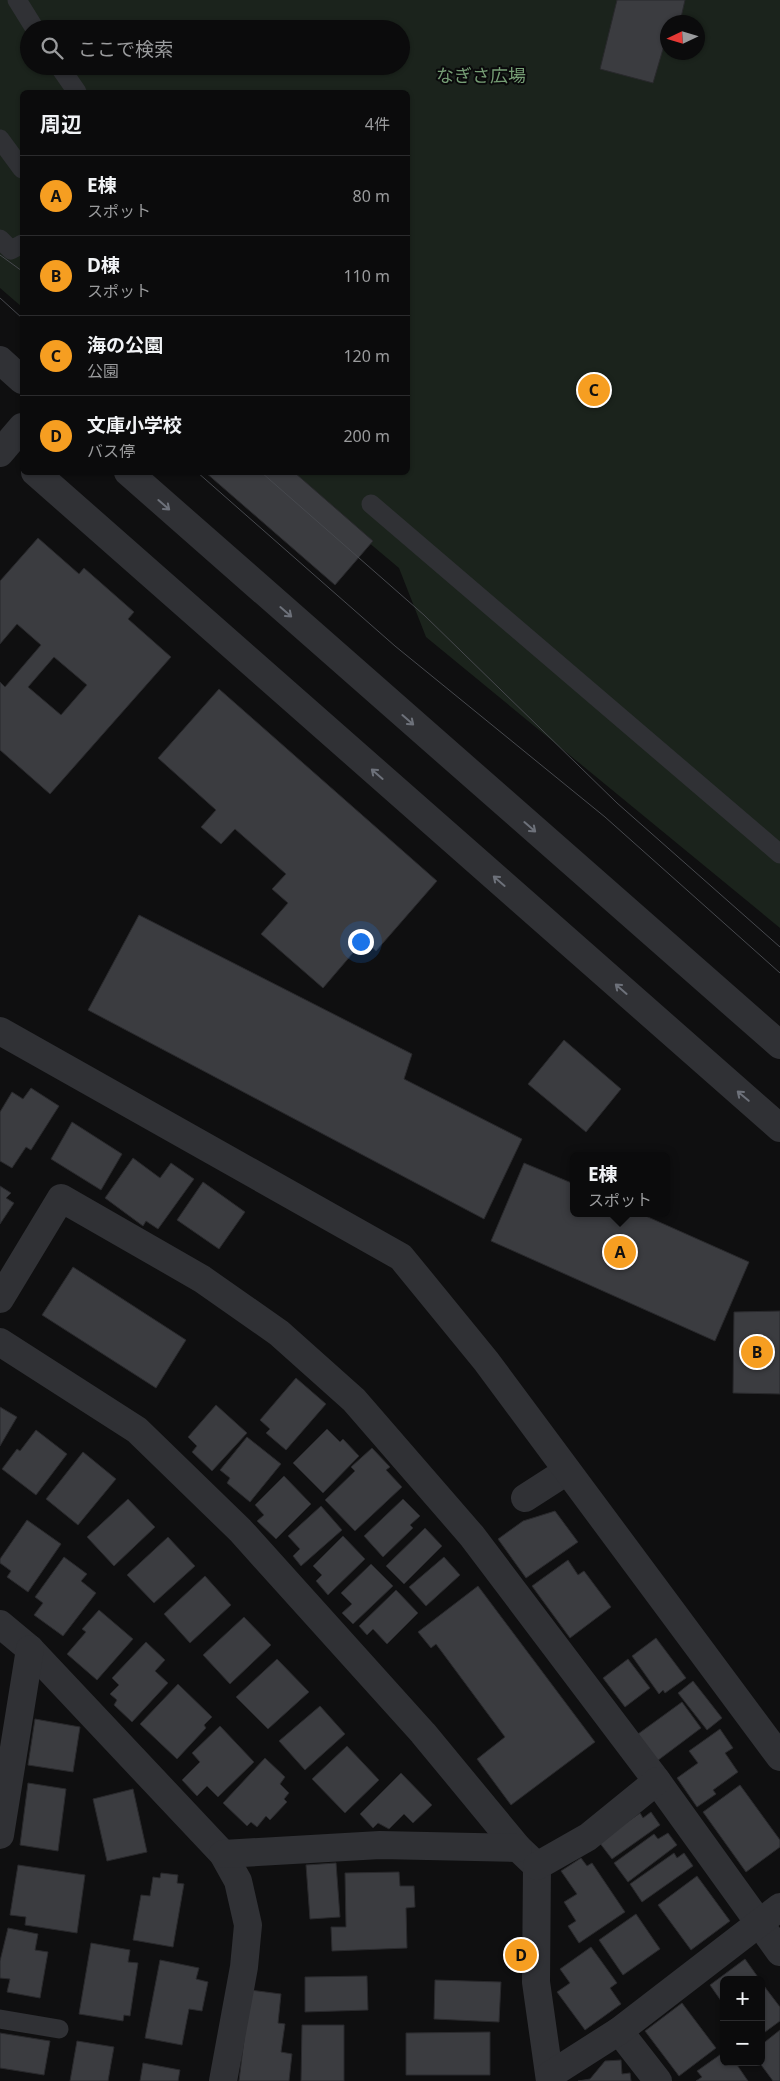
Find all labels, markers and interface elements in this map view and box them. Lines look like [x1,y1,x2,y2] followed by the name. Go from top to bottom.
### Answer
[660,15,705,60] north arrow
[20,20,410,75] search box
[38,34,66,62] icon: search
[78,36,173,62] text: ここで検索
[436,63,526,87] park label: なぎさ広場
[40,110,82,138] text: 周辺
[365,113,390,135] text: 4件
[87,172,117,198] text: E棟
[50,185,62,207] text: A
[353,185,390,207] text: 80 m
[87,200,151,222] text: スポット
[87,252,120,278] text: D棟
[51,265,61,287] text: B
[343,265,390,287] text: 110 m
[87,280,151,302] text: スポット
[87,332,163,358] text: 海の公園
[51,345,61,367] text: C
[343,345,390,367] text: 120 m
[87,360,119,382] text: 公園
[578,371,610,409] pin: C
[87,412,182,438] text: 文庫小学校
[50,425,62,447] text: D
[343,425,390,447] text: 200 m
[87,440,135,462] text: バス停
[158,499,171,511] one-way arrow
[279,606,292,617] one-way arrow
[401,714,414,725] one-way arrow
[371,768,384,780] one-way arrow
[524,821,537,832] one-way arrow
[493,875,506,887] one-way arrow
[348,929,374,955] your location
[615,983,628,994] one-way arrow
[736,1091,749,1102] one-way arrow
[570,1152,670,1217] popup
[588,1161,618,1187] text: E棟
[588,1189,652,1211] text: スポット
[604,1233,636,1271] pin: A
[741,1333,773,1371] pin: B
[505,1936,537,1974] pin: D
[720,1976,765,2066] map controls
[720,1976,765,2021] button: +
[720,2021,765,2066] button: −

